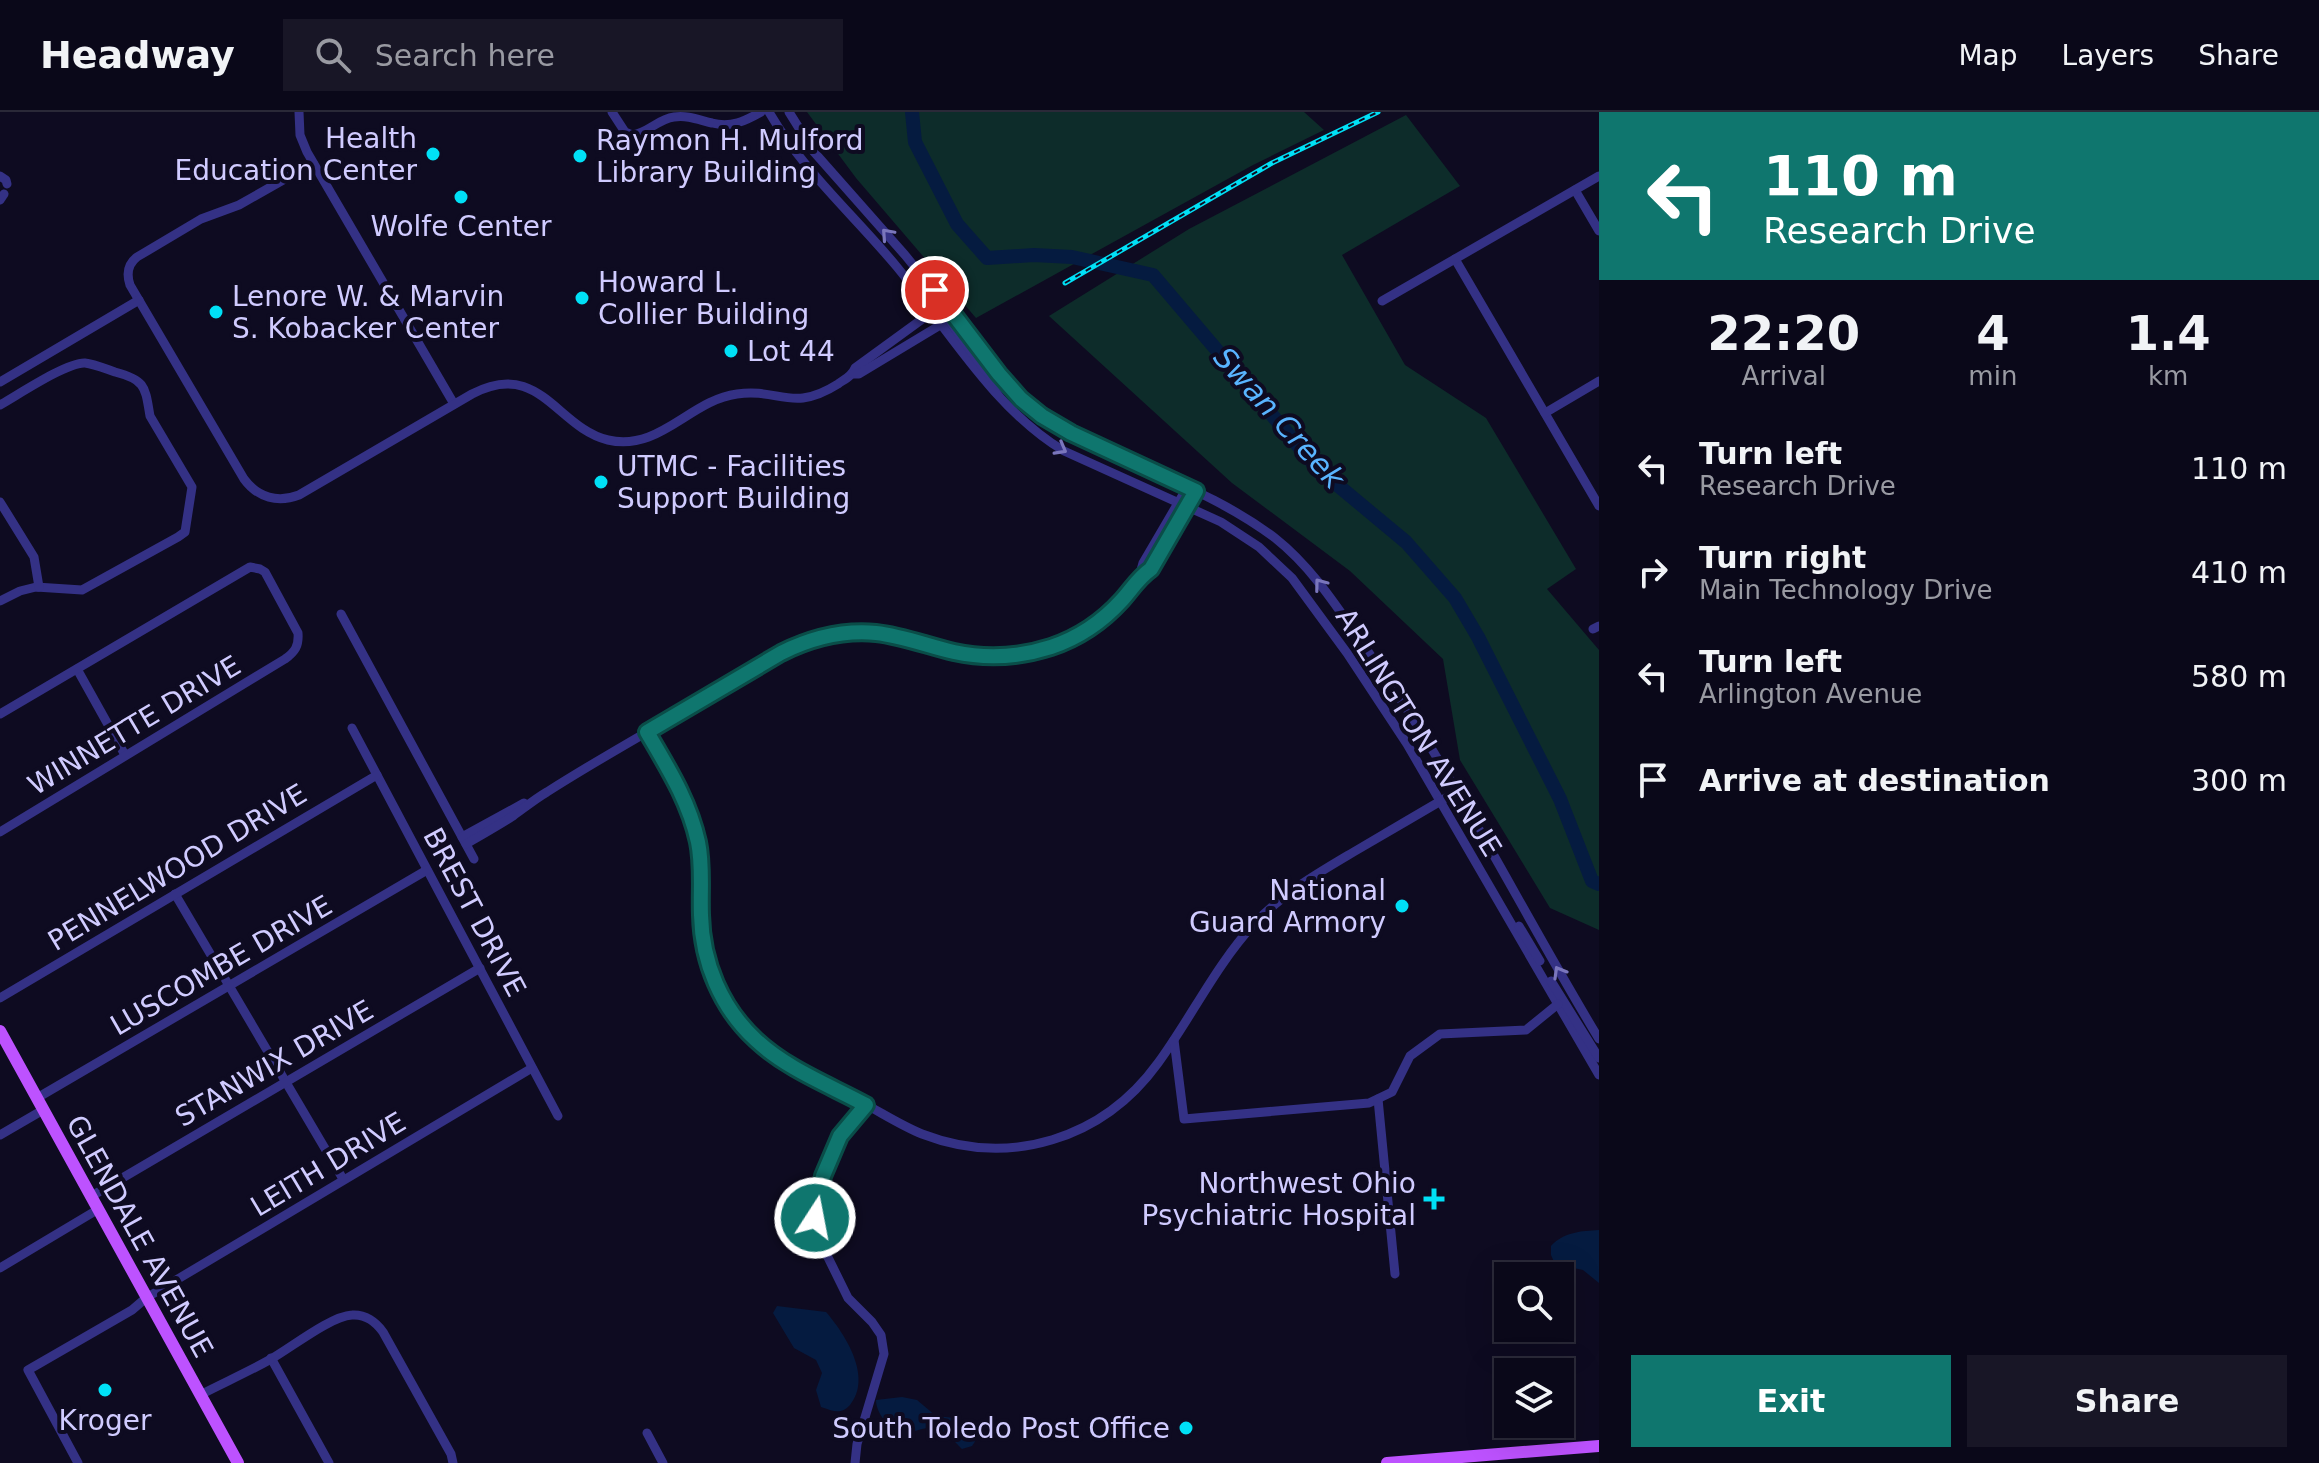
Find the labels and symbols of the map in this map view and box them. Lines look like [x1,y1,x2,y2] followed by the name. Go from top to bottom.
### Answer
[174,122,417,187] place label: Health Education Center
[596,124,863,189] place label: Raymon H. Mulford Library Building
[424,145,442,163] marker: Health Education Center
[571,147,589,165] marker: Raymon H. Mulford Library Building
[452,188,470,206] marker: Wolfe Center
[370,210,552,243] place label: Wolfe Center
[882,229,896,244] one-way arrow
[901,256,969,324] pin
[598,266,809,331] place label: Howard L. Collier Building
[232,280,504,345] place label: Lenore W. & Marvin S. Kobacker Center
[573,289,591,307] marker: Howard L. Collier Building
[207,303,225,321] marker: Lenore W. & Marvin S. Kobacker Center
[747,335,835,368] place label: Lot 44
[1207,340,1353,497] water label: Swan Creek
[722,342,740,360] marker: Lot 44
[1053,439,1067,455] one-way arrow
[617,450,850,515] place label: UTMC - Facilities Support Building
[592,473,610,491] marker: UTMC - Facilities Support Building
[1315,579,1329,593] one-way arrow
[1329,602,1508,862] street label: ARLINGTON AVENUE
[22,649,246,802] street label: WINNETTE DRIVE
[42,777,312,958] street label: PENNELWOOD DRIVE
[416,822,533,1002] street label: BREST DRIVE
[1189,874,1386,939] place label: National Guard Armory
[105,889,338,1042] street label: LUSCOMBE DRIVE
[1393,897,1411,915] marker: National Guard Armory
[1553,966,1569,981] one-way arrow
[169,993,379,1133] street label: STANWIX DRIVE
[245,1105,412,1224] street label: LEITH DRIVE
[59,1109,220,1363] street label: GLENDALE AVENUE
[1142,1167,1416,1232] place label: Northwest Ohio Psychiatric Hospital
[773,1176,857,1260] position arrow
[1423,1188,1445,1210] marker: Northwest Ohio Psychiatric Hospital
[96,1381,114,1399] marker: Kroger
[59,1404,152,1437] place label: Kroger
[832,1412,1170,1445] place label: South Toledo Post Office
[1177,1419,1195,1437] marker: South Toledo Post Office

